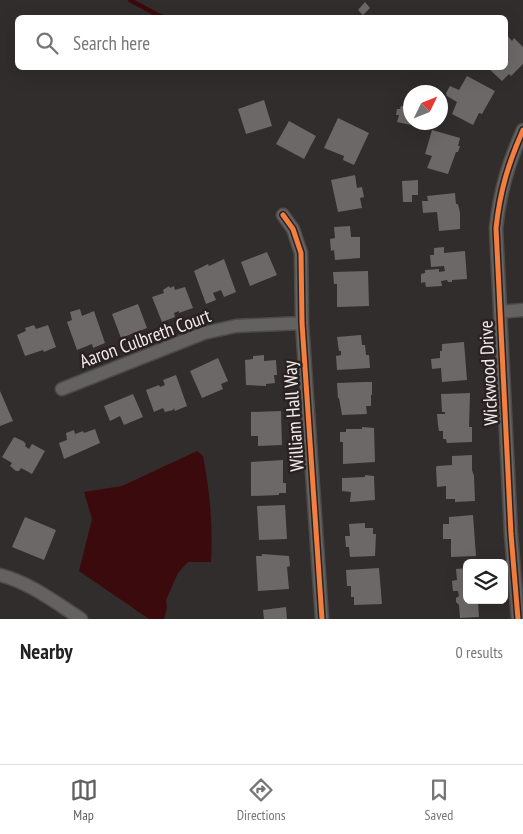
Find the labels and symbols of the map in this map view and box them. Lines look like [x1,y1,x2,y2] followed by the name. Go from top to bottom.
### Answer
[403,85,448,130] north arrow
[76,303,215,373] street label: Aaron Culbreth Court
[473,320,503,426] street label: Wickwood Drive
[277,359,309,472] street label: William Hall Way

